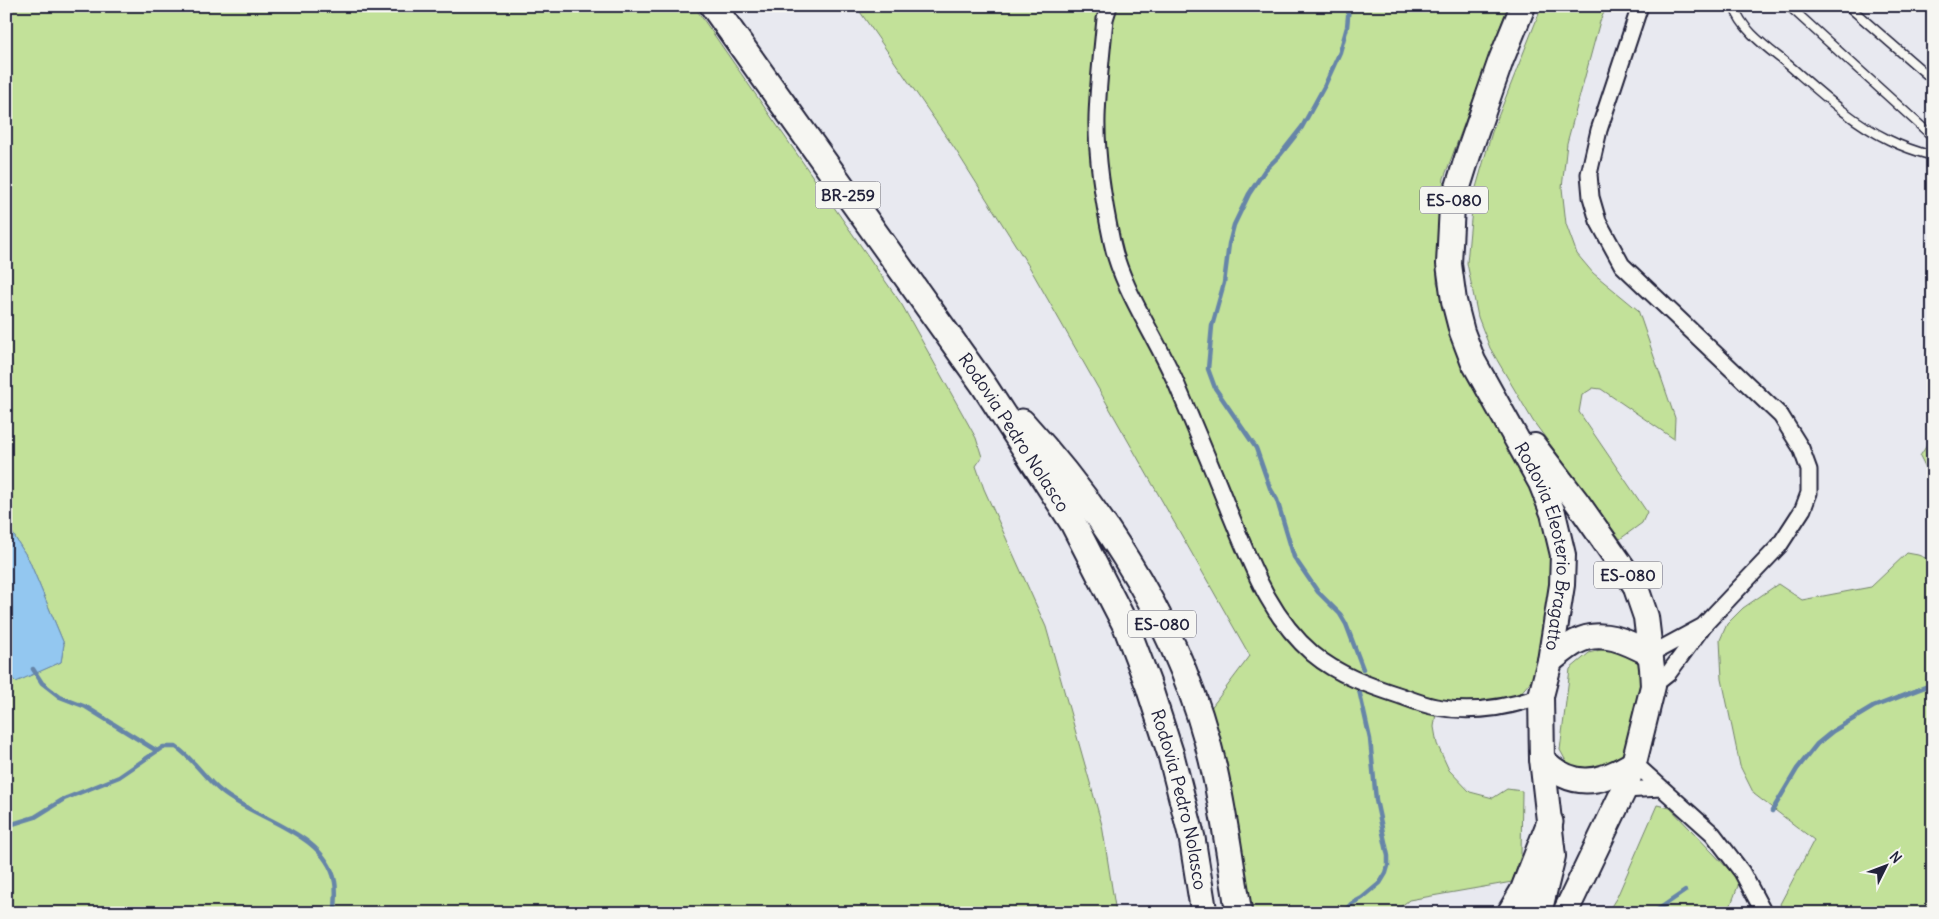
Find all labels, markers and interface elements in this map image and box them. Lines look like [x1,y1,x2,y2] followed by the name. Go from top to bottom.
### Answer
[816,182,880,208] road number: BR-259
[1420,186,1488,214] road number: ES-080
[954,348,1075,516] street label: Rodovia Pedro Nolasco
[1509,438,1575,653] street label: Rodovia Eleoterio Bragatto
[1594,562,1662,588] road number: ES-080
[1128,610,1196,638] road number: ES-080
[1146,706,1212,892] street label: Rodovia Pedro Nolasco
[1862,842,1912,892] north arrow
[1886,848,1906,867] text: N

